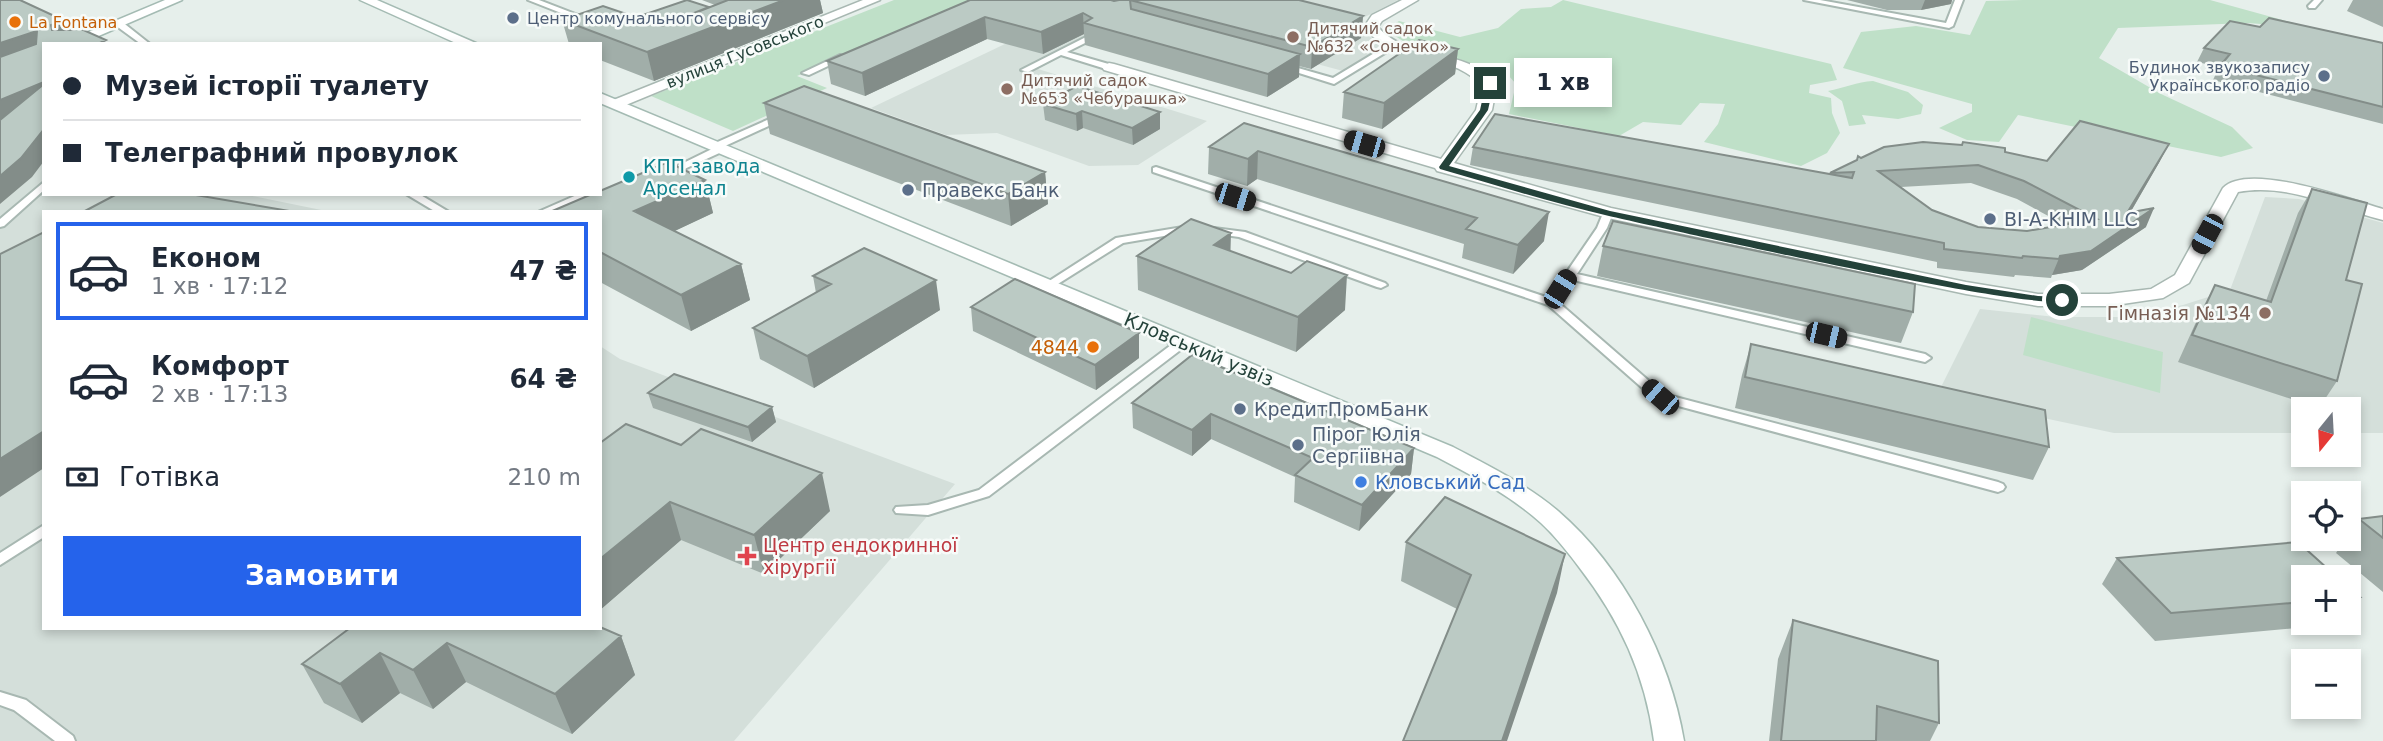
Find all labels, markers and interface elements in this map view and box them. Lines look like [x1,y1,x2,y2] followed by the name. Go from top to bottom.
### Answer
[527,9,770,28] place label: Центр комунального сервісу
[505,10,521,26] marker: Центр комунального сервісу
[663,12,827,92] street label: вулиця Гусовського
[29,13,117,32] place label: La Fontana
[7,14,23,30] marker: La Fontana
[1307,19,1449,56] place label: Дитячий садок №632 «Сонечко»
[1285,29,1301,45] marker: Дитячий садок №632 «Сонечко»
[1514,58,1612,108] callout: 1 хв
[2129,58,2310,95] place label: Будинок звукозапису Українського радіо
[1474,67,1506,99] route end
[2316,68,2332,84] marker: Будинок звукозапису Українського радіо
[1536,69,1590,95] text: 1 хв
[105,71,429,101] text: Музей історії туалету
[1021,71,1187,108] place label: Дитячий садок №653 «Чебурашка»
[999,81,1015,97] marker: Дитячий садок №653 «Чебурашка»
[1341,128,1388,160] car
[105,138,458,168] text: Телеграфний провулок
[643,155,760,199] place label: КПП завода Арсенал
[621,169,637,185] marker: КПП завода Арсенал
[922,179,1059,201] place label: Правекс Банк
[1212,181,1259,213] car
[900,182,916,198] marker: Правекс Банк
[2004,208,2138,230] place label: BI-A-KHIM LLC
[1982,211,1998,227] marker: BI-A-KHIM LLC
[2188,211,2227,257] car
[67,240,130,303] icon: car
[151,243,261,273] text: Економ
[509,256,577,286] text: 47 ₴
[1540,266,1581,312] car
[151,273,288,299] text: 1 хв · 17:12
[2046,284,2078,316] route start
[2107,302,2251,324] place label: Гімназія №134
[2257,305,2273,321] marker: Гімназія №134
[1121,308,1277,390] street label: Кловський узвіз
[1804,320,1849,350] car
[1031,336,1079,358] place label: 4844
[1085,339,1101,355] marker: 4844
[67,348,130,411] icon: car
[151,351,289,381] text: Комфорт
[509,364,577,394] text: 64 ₴
[1638,375,1683,419] car
[151,381,288,407] text: 2 хв · 17:13
[2291,397,2361,467] north arrow
[2291,397,2361,719] map controls
[1254,398,1429,420] place label: КредитПромБанк
[1232,401,1248,417] marker: КредитПромБанк
[1312,423,1421,467] place label: Пірог Юлія Сергіївна
[1290,437,1306,453] marker: Пірог Юлія Сергіївна
[63,458,101,496] icon: cash
[119,462,220,492] text: Готівка
[507,464,581,490] text: 210 m
[1375,471,1525,493] place label: Кловський Сад
[1353,474,1369,490] marker: Кловський Сад
[2291,481,2361,551] button: locate
[763,534,958,578] place label: Центр ендокринної хірургії
[63,536,581,616] button: Замовити
[737,546,757,566] marker: Центр ендокринної хірургії
[2291,565,2361,635] button: +
[2291,649,2361,719] button: −

